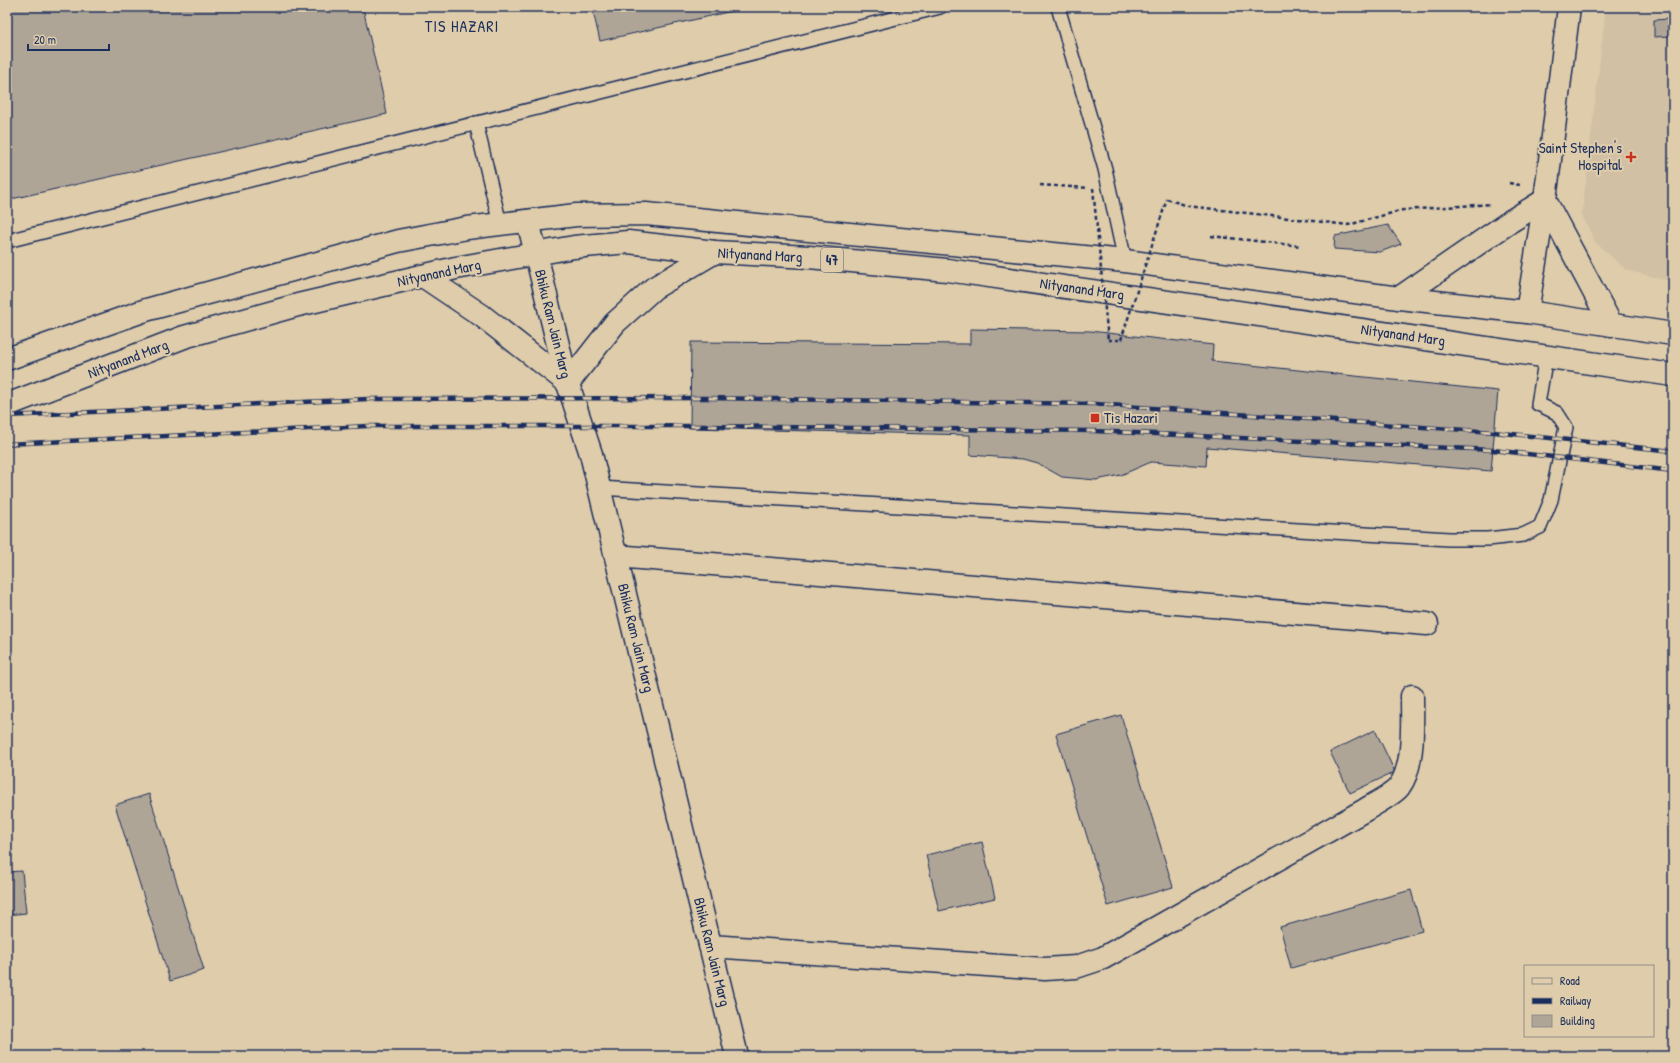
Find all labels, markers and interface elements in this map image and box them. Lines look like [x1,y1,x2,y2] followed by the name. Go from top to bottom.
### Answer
[425,15,499,37] district label: TIS HAZARI
[28,26,109,52] scale bar
[34,31,56,48] text: 20 m
[1539,137,1622,175] place label: Saint Stephen's Hospital
[1625,151,1637,163] marker: Saint Stephen's Hospital
[717,242,803,267] street label: Nityanand Marg
[821,248,843,272] road number: 47
[395,253,483,292] street label: Nityanand Marg
[530,267,577,381] street label: Bhiku Ram Jain Marg
[1039,272,1126,305] street label: Nityanand Marg
[1360,318,1447,351] street label: Nityanand Marg
[85,333,171,384] street label: Nityanand Marg
[1104,407,1158,428] place label: Tis Hazari
[1089,412,1101,424] marker: Tis Hazari
[613,581,660,695] street label: Bhiku Ram Jain Marg
[689,895,736,1009] street label: Bhiku Ram Jain Marg
[1524,965,1654,1037] legend
[1560,972,1580,989] text: Road
[1560,992,1591,1009] text: Railway
[1560,1012,1595,1029] text: Building

